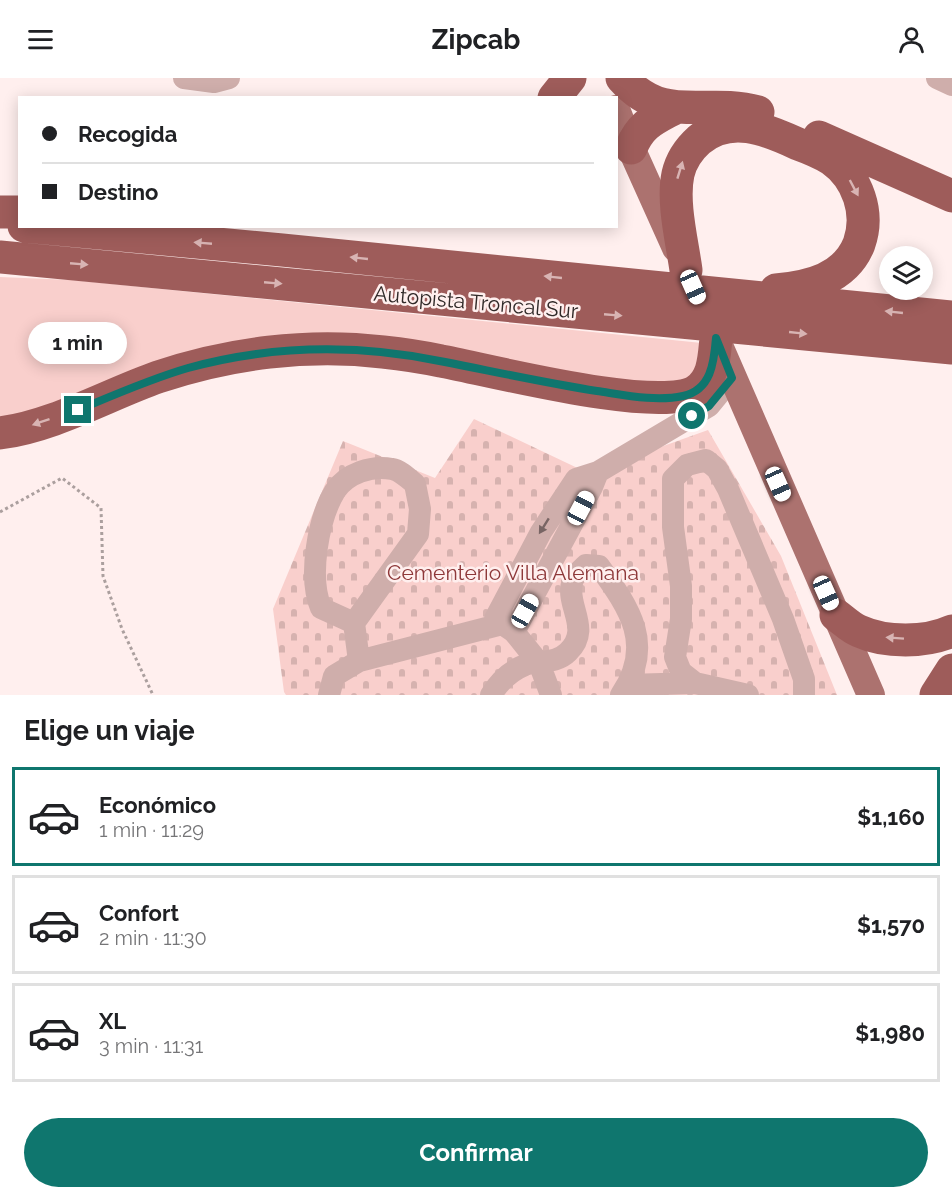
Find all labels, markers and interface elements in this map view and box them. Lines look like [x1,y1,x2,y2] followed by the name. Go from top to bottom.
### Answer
[24,23,57,56] icon: menu
[895,23,928,56] icon: person
[432,24,520,55] text: Zipcab
[78,121,177,147] text: Recogida
[676,161,685,179] one-way arrow
[78,179,158,205] text: Destino
[849,179,859,196] one-way arrow
[194,238,213,248] one-way arrow
[879,246,933,300] map controls
[879,246,933,300] button: layers
[349,253,368,263] one-way arrow
[69,259,88,269] one-way arrow
[677,267,709,307] car
[543,272,562,282] one-way arrow
[263,278,282,287] one-way arrow
[373,281,580,323] street label: Autopista Troncal Sur
[884,307,903,316] one-way arrow
[604,310,623,320] one-way arrow
[28,323,128,365] callout: 1 min
[788,328,807,338] one-way arrow
[52,331,103,355] text: 1 min
[64,396,91,423] route end
[678,402,705,429] route start
[32,418,50,428] one-way arrow
[762,464,794,504] car
[565,488,597,528] car
[539,518,550,534] one-way arrow
[387,560,639,585] park label: Cementerio Villa Alemana
[810,573,842,613] car
[508,591,542,631] car
[885,633,904,643] one-way arrow
[24,715,195,746] text: Elige un viaje
[27,790,81,844] icon: car
[99,792,216,818] text: Económico
[857,804,925,830] text: $1,160
[99,818,204,842] text: 1 min · 11:29
[27,898,81,952] icon: car
[99,900,179,926] text: Confort
[857,912,925,938] text: $1,570
[99,926,207,950] text: 2 min · 11:30
[27,1006,81,1060] icon: car
[99,1008,126,1034] text: XL
[855,1020,925,1046] text: $1,980
[99,1034,203,1058] text: 3 min · 11:31
[24,1118,928,1187] button: Confirmar

